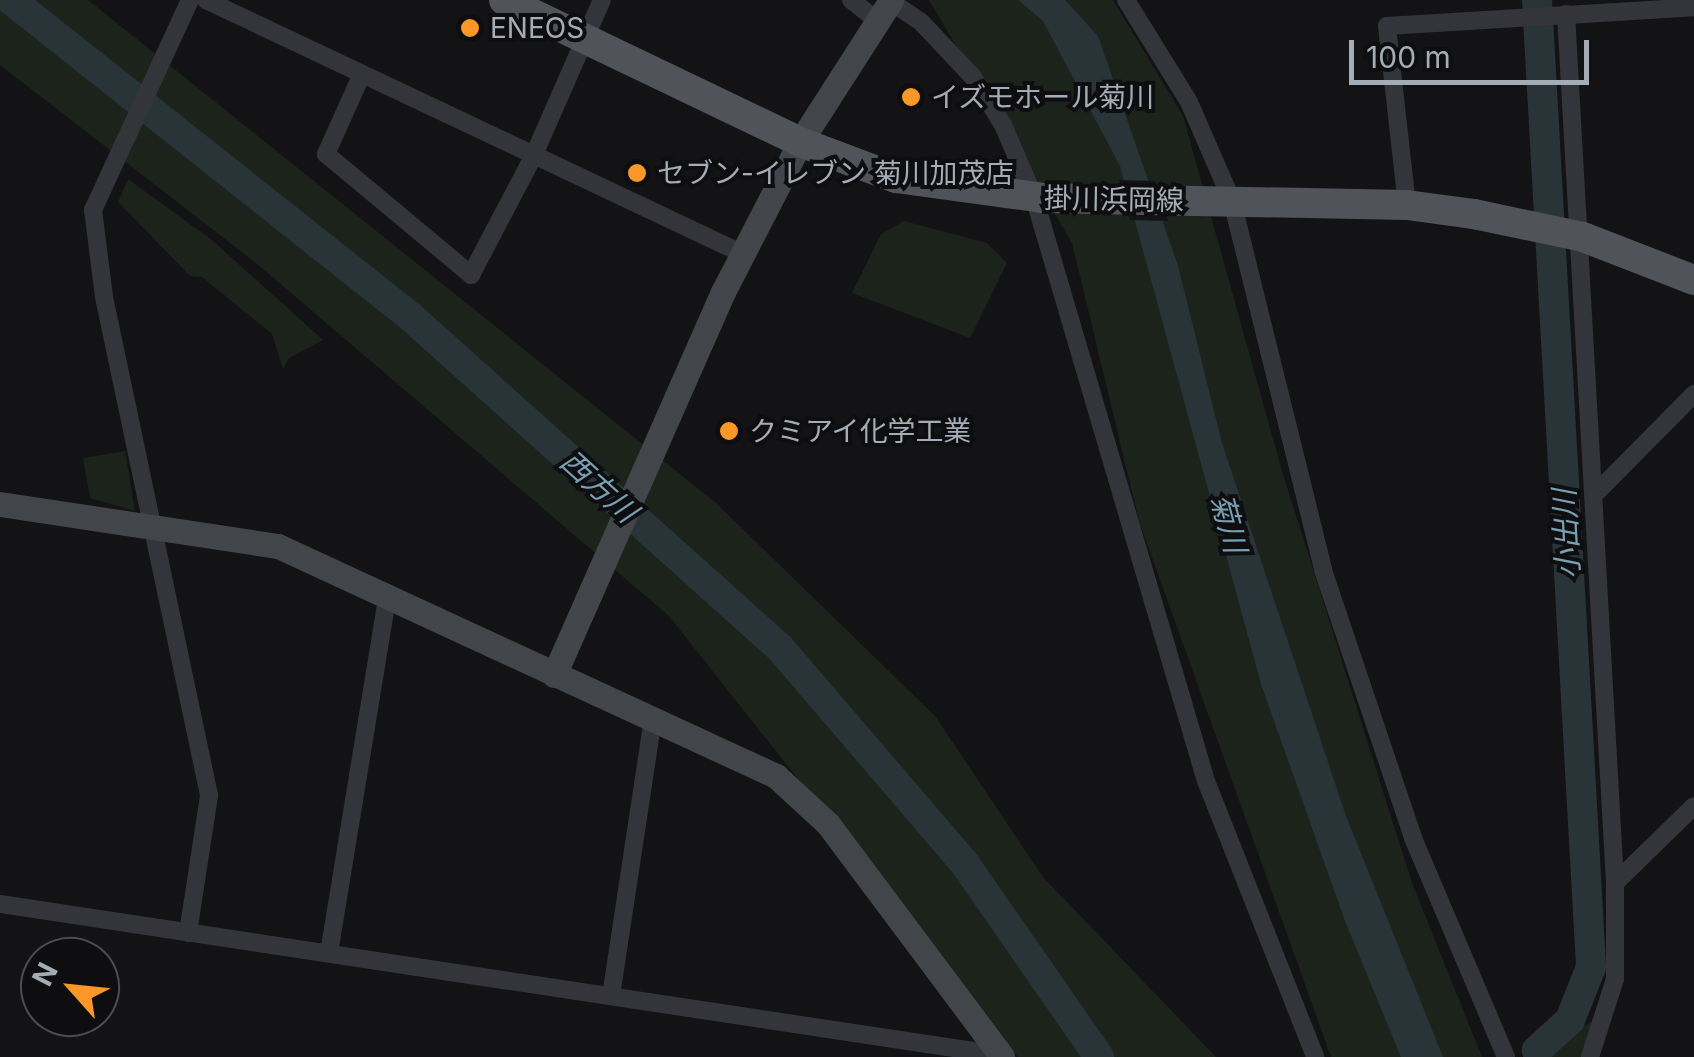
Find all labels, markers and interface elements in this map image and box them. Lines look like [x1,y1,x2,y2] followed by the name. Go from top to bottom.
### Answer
[490,11,584,45] place label: ENEOS
[459,17,481,39] marker: ENEOS
[1354,20,1594,82] scale bar
[1366,39,1451,75] text: 100 m
[931,80,1155,114] place label: イズモホール菊川
[900,86,922,108] marker: イズモホール菊川
[657,156,1014,190] place label: セブン-イレブン 菊川加茂店
[626,162,648,184] marker: セブン-イレブン 菊川加茂店
[1044,181,1184,217] street label: 掛川浜岡線
[749,414,973,448] place label: クミアイ化学工業
[718,420,740,442] marker: クミアイ化学工業
[554,443,644,529] water label: 西方川
[1546,488,1586,580] water label: 小出川
[1204,489,1254,557] water label: 菊川
[20,937,120,1037] north arrow
[25,957,65,992] text: N

